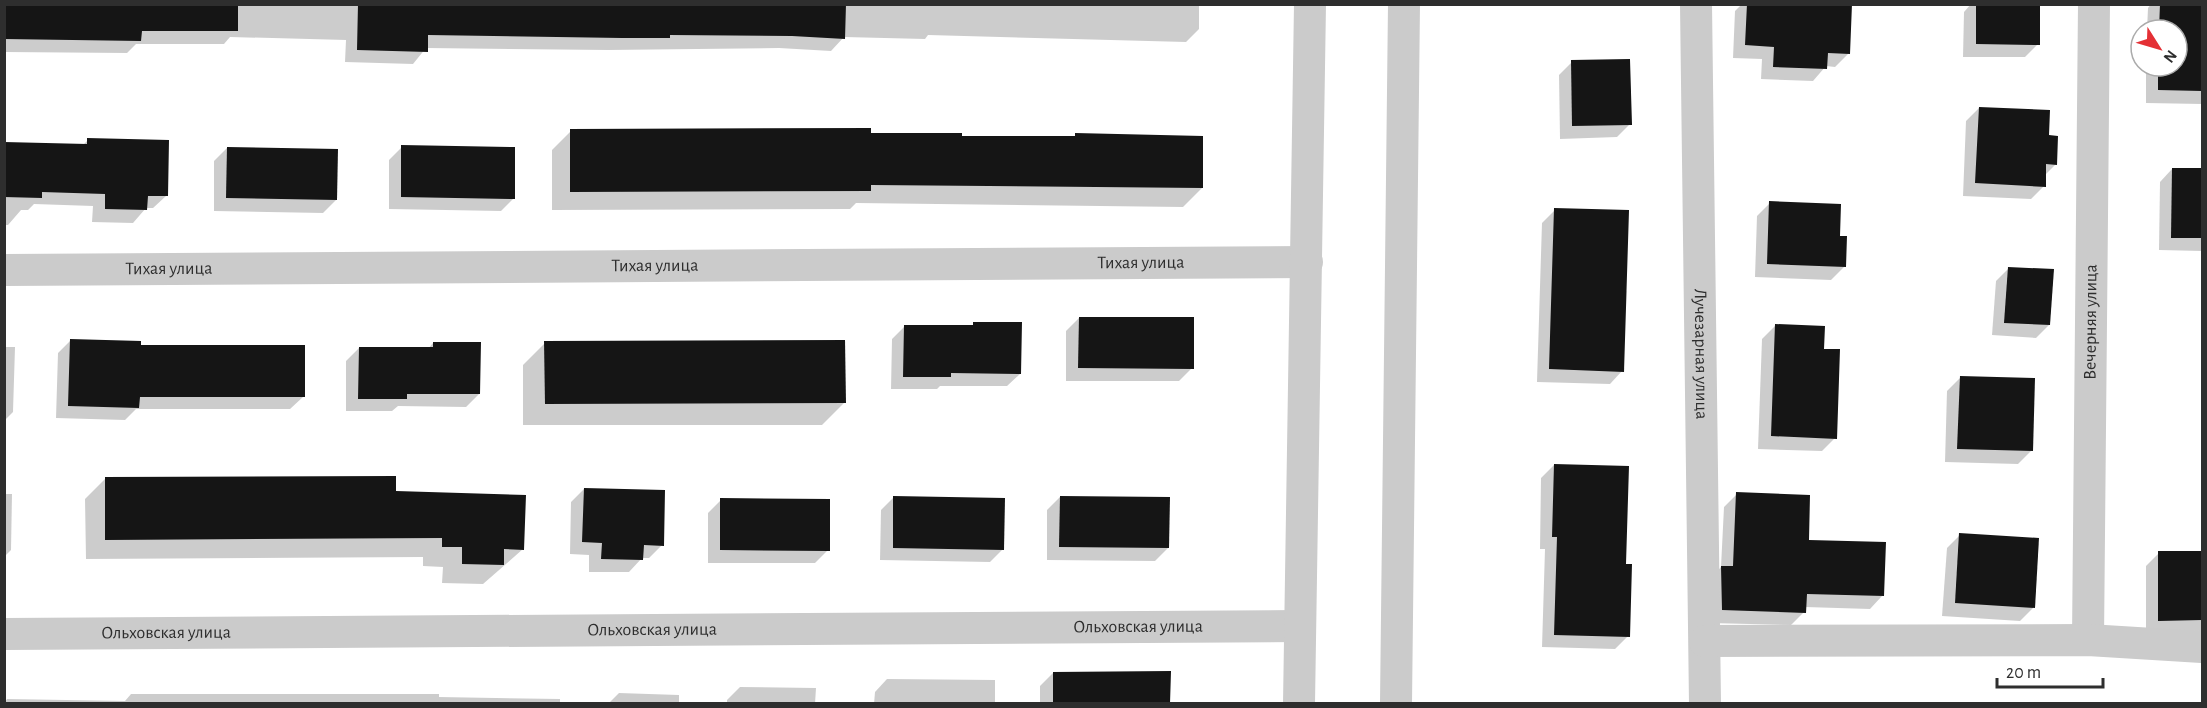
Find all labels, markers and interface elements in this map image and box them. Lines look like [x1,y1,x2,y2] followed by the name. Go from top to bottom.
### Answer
[2129,18,2189,78] north arrow
[2160,47,2180,66] text: N
[1098,254,1184,272] street label: Тихая улица
[612,257,698,275] street label: Тихая улица
[126,260,212,278] street label: Тихая улица
[2081,264,2101,380] street label: Вечерняя улица
[1691,288,1710,419] street label: Лучезарная улица
[1073,618,1203,636] street label: Ольховская улица
[587,621,717,639] street label: Ольховская улица
[101,624,231,642] street label: Ольховская улица
[1997,651,2104,689] scale bar
[2006,664,2041,682] text: 20 m

